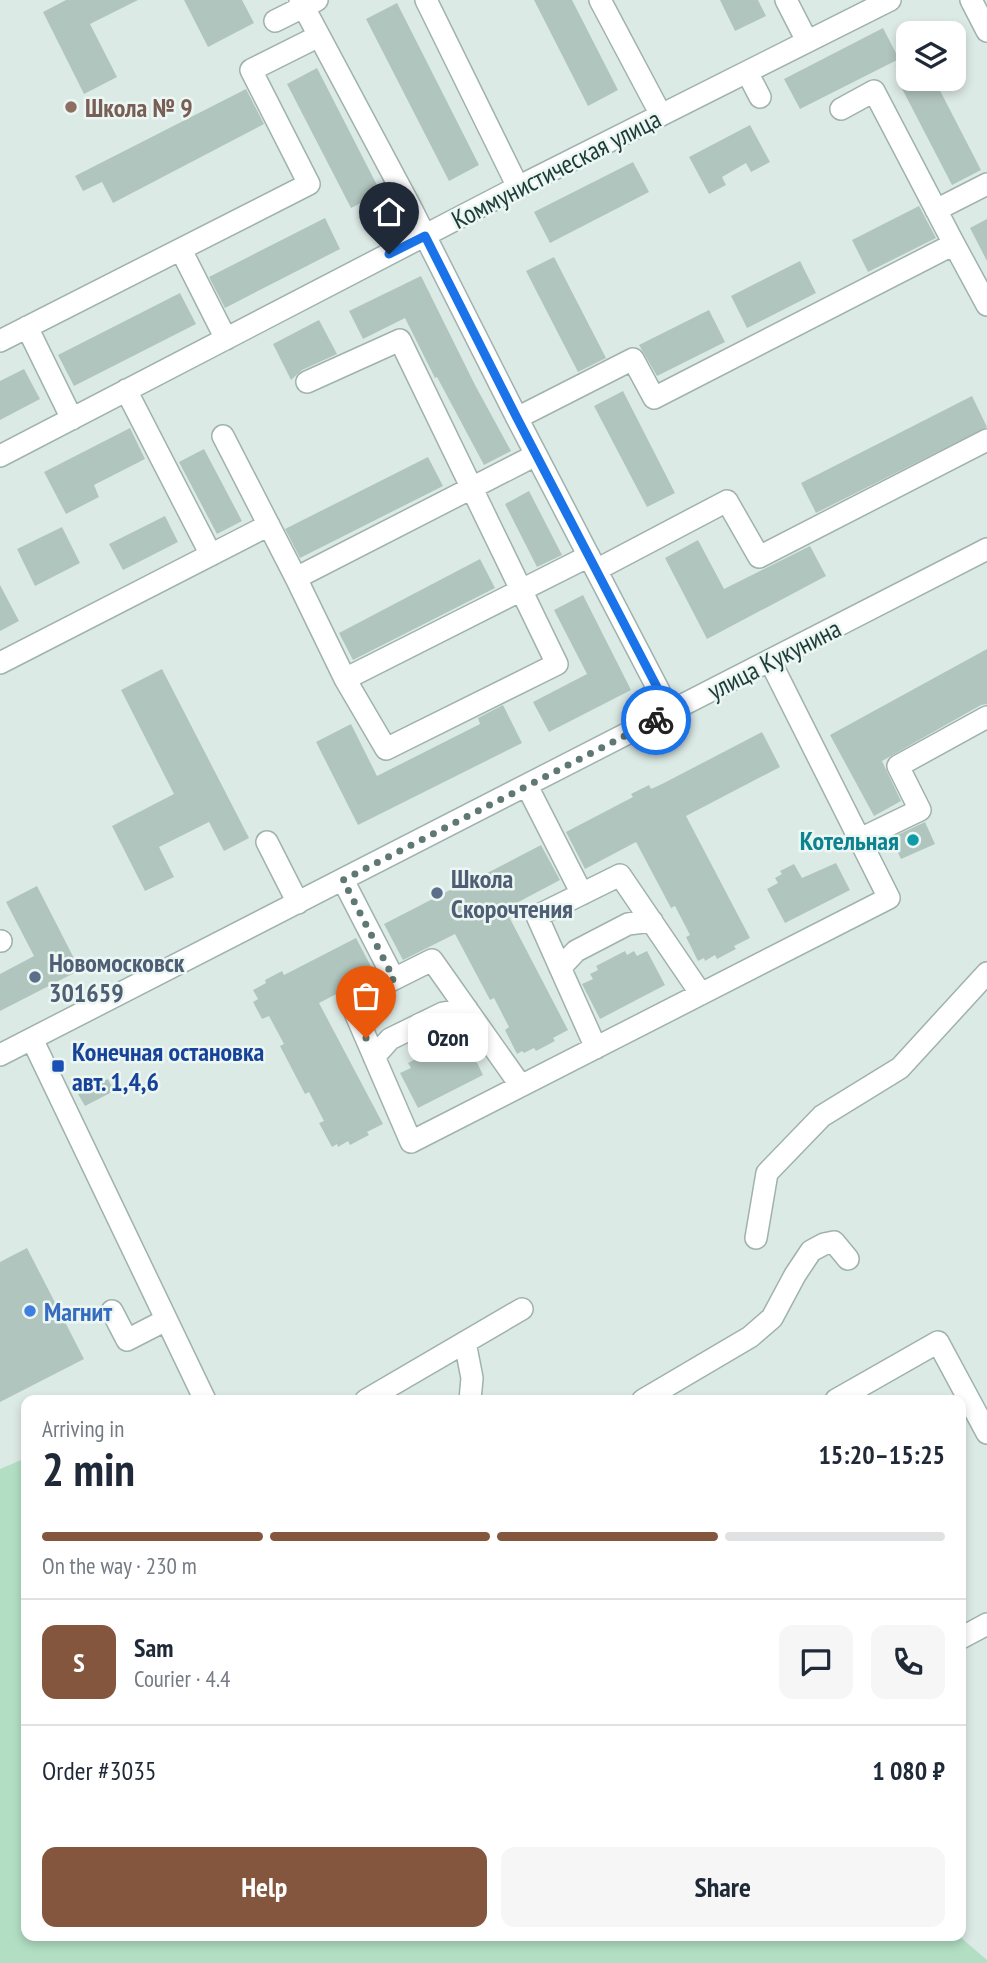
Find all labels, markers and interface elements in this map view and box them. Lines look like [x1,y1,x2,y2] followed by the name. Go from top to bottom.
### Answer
[896,21,966,91] map controls
[896,21,966,91] button: layers
[85,91,193,124] place label: Школа № 9
[63,99,79,115] marker: Школа № 9
[446,102,666,236] street label: Коммунистическая улица
[359,182,419,254] pin
[370,193,408,231] icon: home
[702,611,846,707] street label: улица Кукунина
[621,685,691,755] courier
[637,701,675,739] icon: bike
[800,824,899,857] place label: Котельная
[905,832,921,848] marker: Котельная
[451,862,573,925] place label: Школа Скорочтения
[429,885,445,901] marker: Школа Скорочтения
[49,946,185,1009] place label: Новомосковск 301659
[336,966,396,1038] pin
[27,969,43,985] marker: Новомосковск 301659
[347,977,385,1015] icon: bag
[408,1014,488,1062] callout: Ozon
[427,1023,469,1052] text: Ozon
[72,1035,264,1098] place label: Конечная остановка авт. 1,4,6
[50,1058,66,1074] marker: Конечная остановка авт. 1,4,6
[44,1295,112,1328] place label: Магнит
[22,1303,38,1319] marker: Магнит
[42,1414,124,1443] text: Arriving in
[818,1438,945,1471] text: 15:20–15:25
[42,1439,135,1499] text: 2 min
[42,1551,197,1580] text: On the way · 230 m
[779,1625,853,1699] button: chat
[871,1625,945,1699] button: phone
[134,1631,173,1664] text: Sam
[73,1646,85,1679] text: S
[134,1664,230,1693] text: Courier · 4.4
[42,1754,157,1787] text: Order #3035
[872,1754,945,1787] text: 1 080 ₽
[42,1847,487,1927] button: Help
[501,1847,945,1927] button: Share

